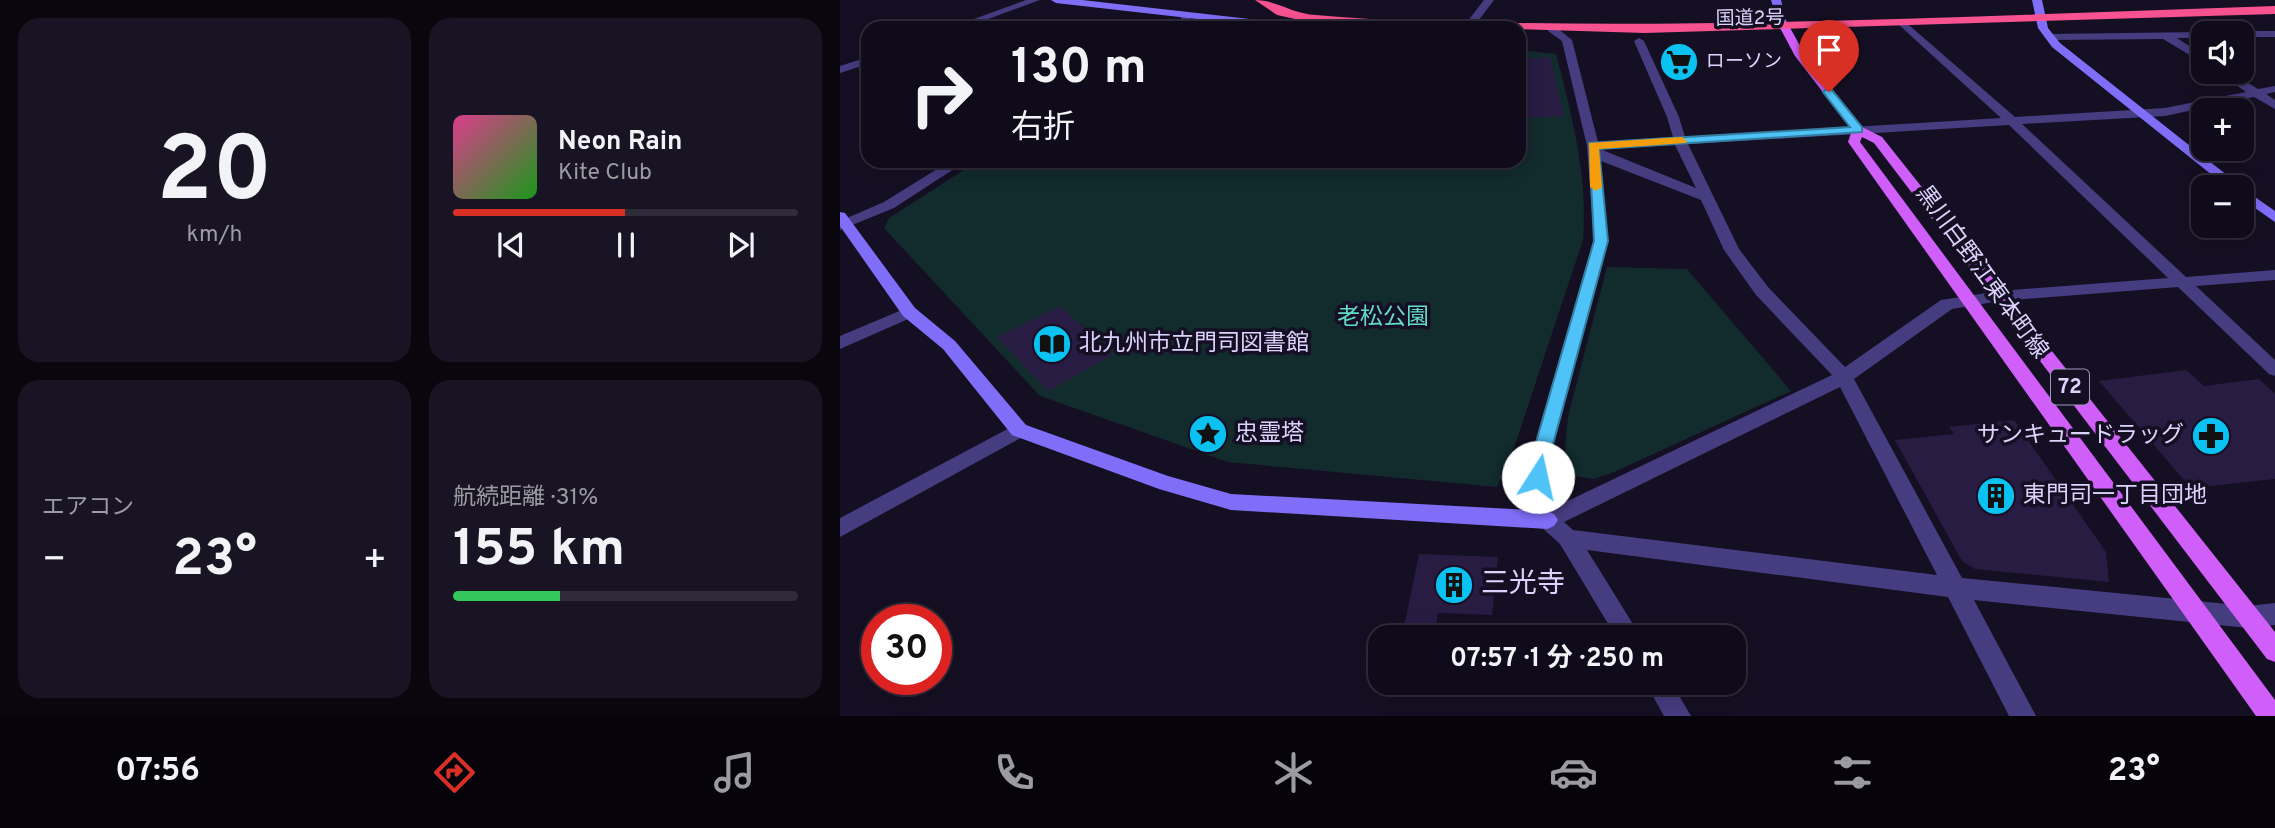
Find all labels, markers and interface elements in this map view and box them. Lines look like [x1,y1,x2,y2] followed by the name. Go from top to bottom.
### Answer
[1715,6,1785,32] street label: 国道2号
[1799,20,1859,92] pin
[2191,21,2254,238] map controls
[2191,21,2254,84] button: sound
[1810,31,1848,69] icon: arrive
[1011,39,1147,101] text: 130 m
[1658,41,1700,83] supermarket icon: ローソン
[896,49,987,140] icon: right
[1706,50,1782,74] place label: ローソン
[2191,98,2254,161] button: +
[1011,109,1075,149] text: 右折
[157,118,272,233] text: 20
[558,126,683,159] text: Neon Rain
[558,159,652,188] text: Kite Club
[2191,175,2254,238] button: −
[1908,181,2054,365] street label: 黒川白野江東本町線
[187,221,242,250] text: km/h
[492,226,530,264] icon: previous
[607,226,645,264] icon: pause
[722,226,760,264] icon: next
[1337,304,1429,333] park label: 老松公園
[1031,323,1073,365] library icon: 北九州市立門司図書館
[1079,330,1309,359] place label: 北九州市立門司図書館
[2051,370,2089,404] road number: 72
[1187,413,1229,455] place icon: 忠霊塔
[2190,415,2232,457] pharmacy icon: サンキュードラッグ
[1235,420,1304,449] place label: 忠霊塔
[1977,422,2184,451] place label: サンキュードラッグ
[1501,440,1575,514] position arrow
[1975,475,2017,517] building icon: 東門司一丁目団地
[2023,482,2207,511] place label: 東門司一丁目団地
[453,484,598,513] text: 航続距離 · 31%
[42,494,134,523] text: エアコン
[453,518,625,584] text: 155 km
[172,528,257,594] text: 23°
[42,537,67,586] text: −
[362,537,387,586] text: +
[1433,564,1475,606] building icon: 三光寺
[1481,567,1565,603] place label: 三光寺
[861,604,952,695] speed limit sign: 30
[1450,643,1664,676] text: 07:57 · 1 分 · 250 m
[430,748,479,797] icon: directions
[710,748,759,797] icon: music
[990,748,1039,797] icon: phone
[1269,748,1318,797] icon: climate
[1549,748,1598,797] icon: car
[1828,748,1877,797] icon: filters
[115,752,200,792] text: 07:56
[2108,752,2160,792] text: 23°

